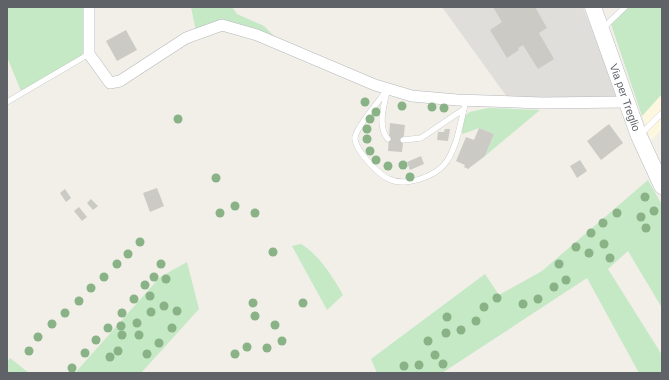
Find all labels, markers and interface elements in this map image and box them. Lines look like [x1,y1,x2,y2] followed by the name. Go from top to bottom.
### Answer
[608,62,643,133] street label: Via per Treglio

